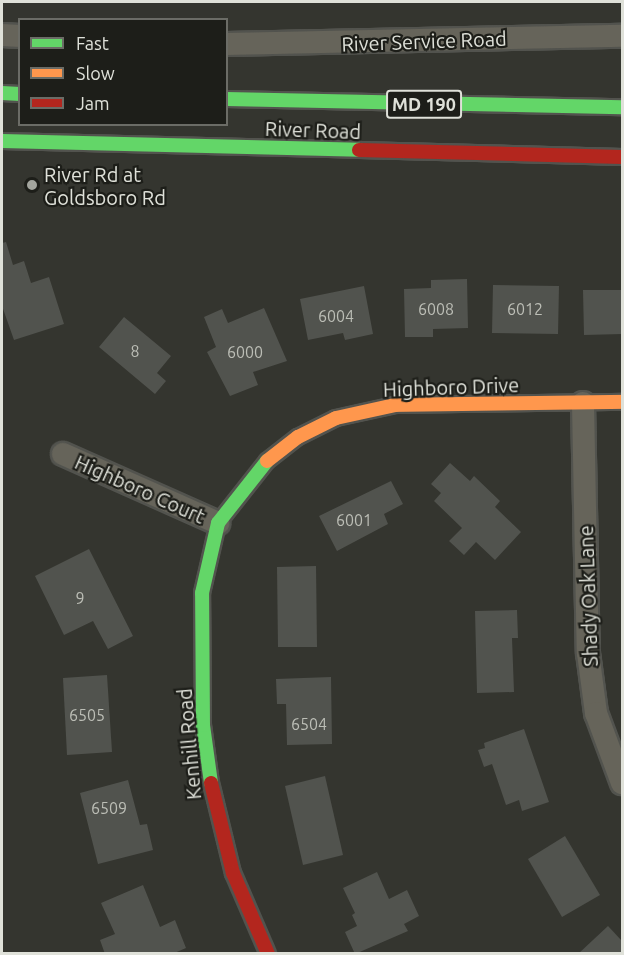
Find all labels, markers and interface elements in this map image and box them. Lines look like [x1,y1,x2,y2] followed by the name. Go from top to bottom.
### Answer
[18,18,228,126] legend
[341,26,507,56] street label: River Service Road
[76,33,109,53] text: Fast
[76,63,115,83] text: Slow
[385,89,463,119] road number: MD 190
[76,93,110,113] text: Jam
[264,116,362,144] street label: River Road
[44,162,166,209] place label: River Rd at Goldsboro Rd
[25,178,39,192] marker: River Rd at Goldsboro Rd
[418,299,454,319] house number: 6008
[507,299,543,319] house number: 6012
[318,306,354,326] house number: 6004
[130,341,140,361] house number: 8
[227,342,263,362] house number: 6000
[383,373,519,401] street label: Highboro Drive
[71,450,209,528] street label: Highboro Court
[336,510,372,530] house number: 6001
[574,525,602,667] street label: Shady Oak Lane
[75,588,85,608] house number: 9
[172,687,206,801] street label: Kenhill Road
[69,705,105,725] house number: 6505
[291,714,327,734] house number: 6504
[91,798,127,818] house number: 6509

